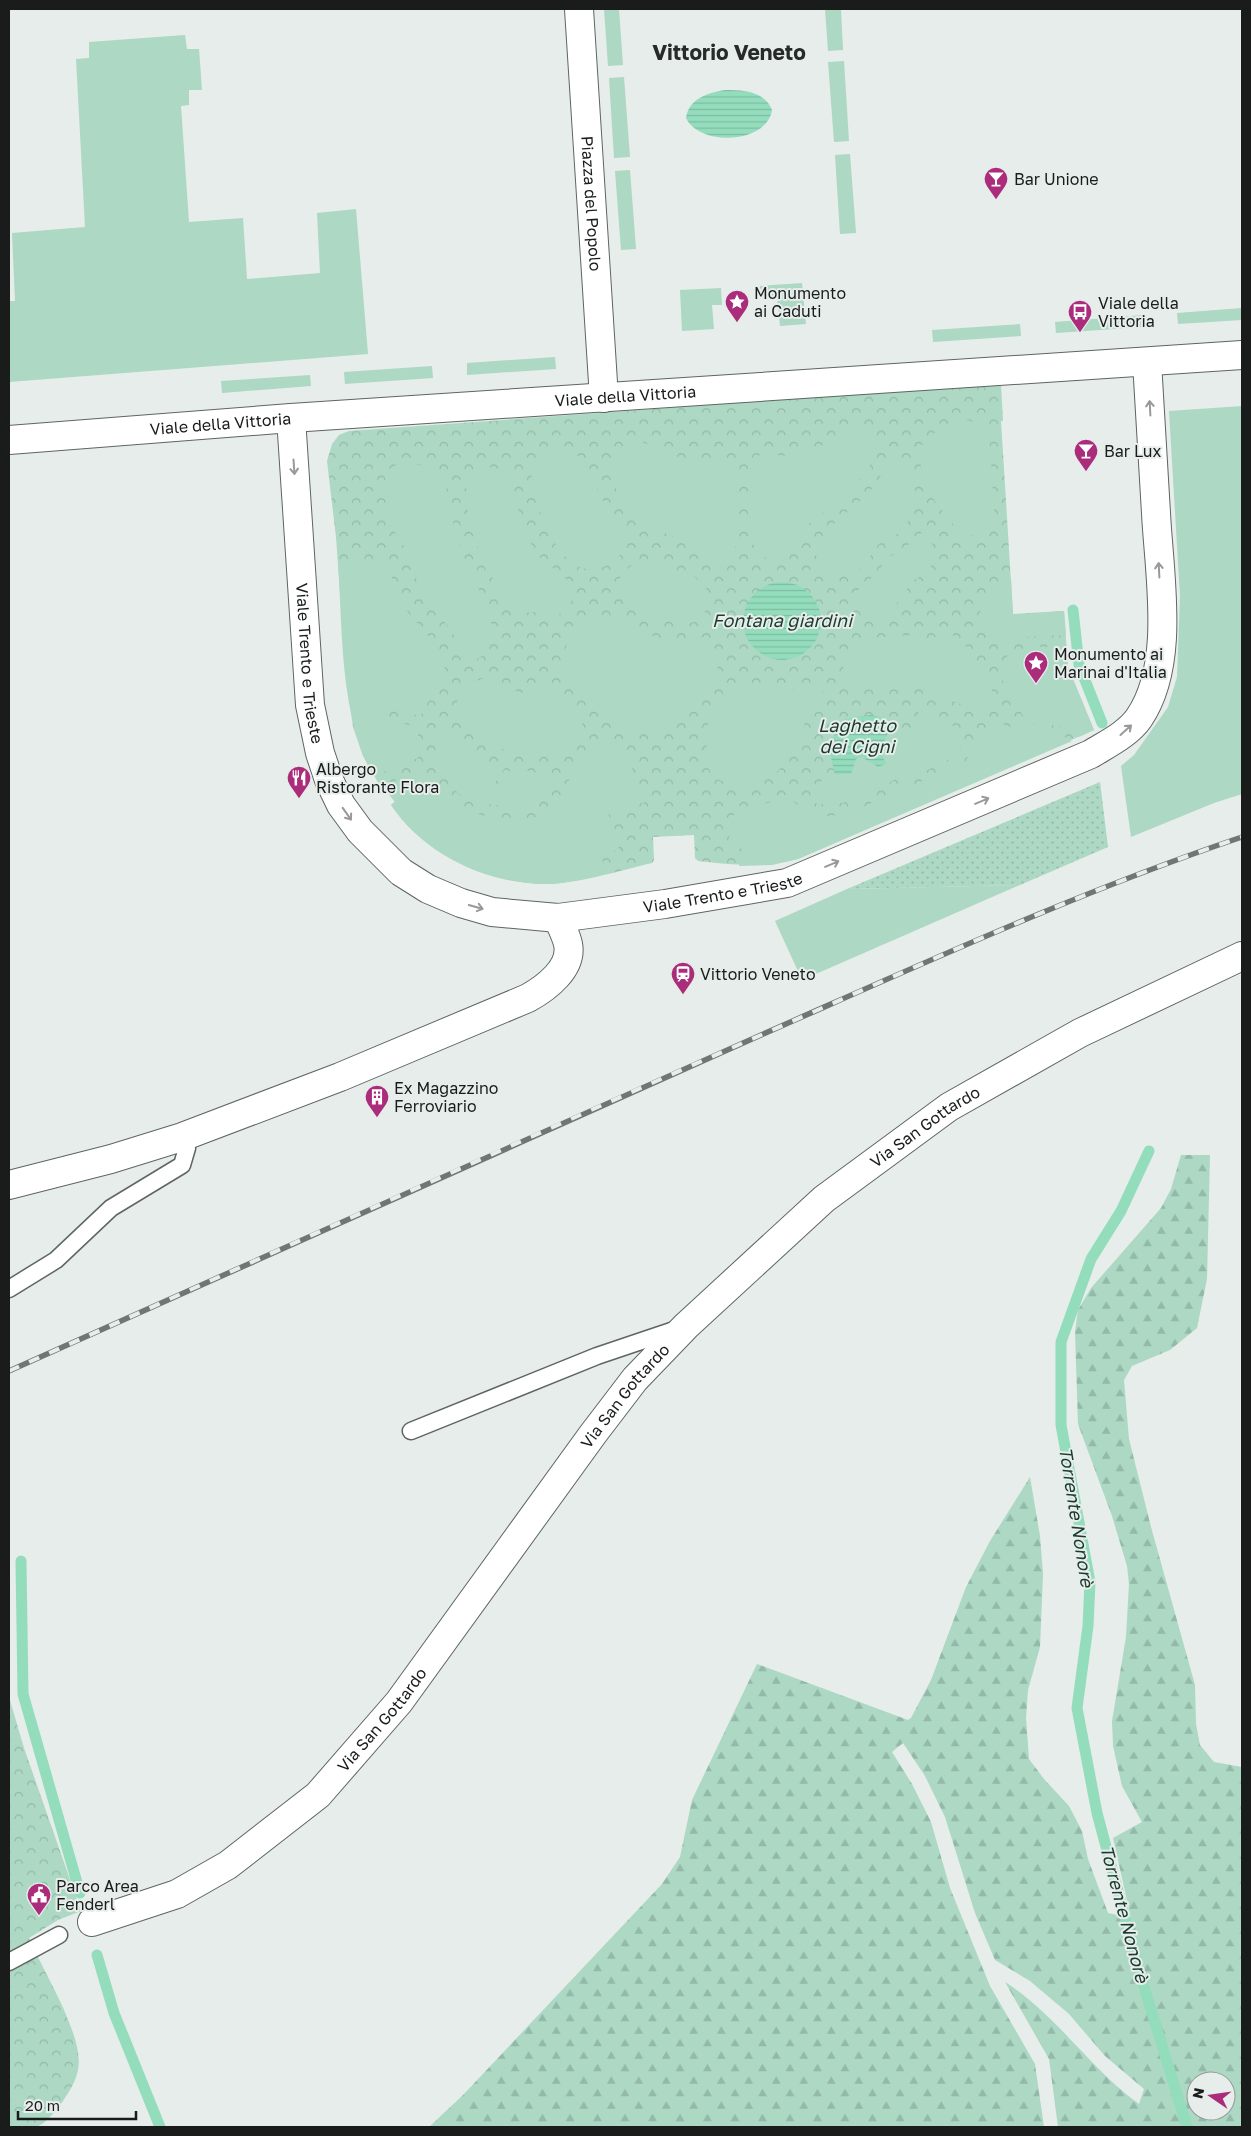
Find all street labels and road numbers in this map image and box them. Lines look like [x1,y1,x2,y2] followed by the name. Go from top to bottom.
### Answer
[577,135,606,272] street label: Piazza del Popolo
[554,381,697,411] street label: Viale della Vittoria
[149,408,292,439] street label: Viale della Vittoria
[292,582,328,745] street label: Viale Trento e Trieste
[642,868,805,917] street label: Viale Trento e Trieste
[866,1082,983,1172] street label: Via San Gottardo
[576,1340,674,1452] street label: Via San Gottardo
[333,1664,431,1776] street label: Via San Gottardo

